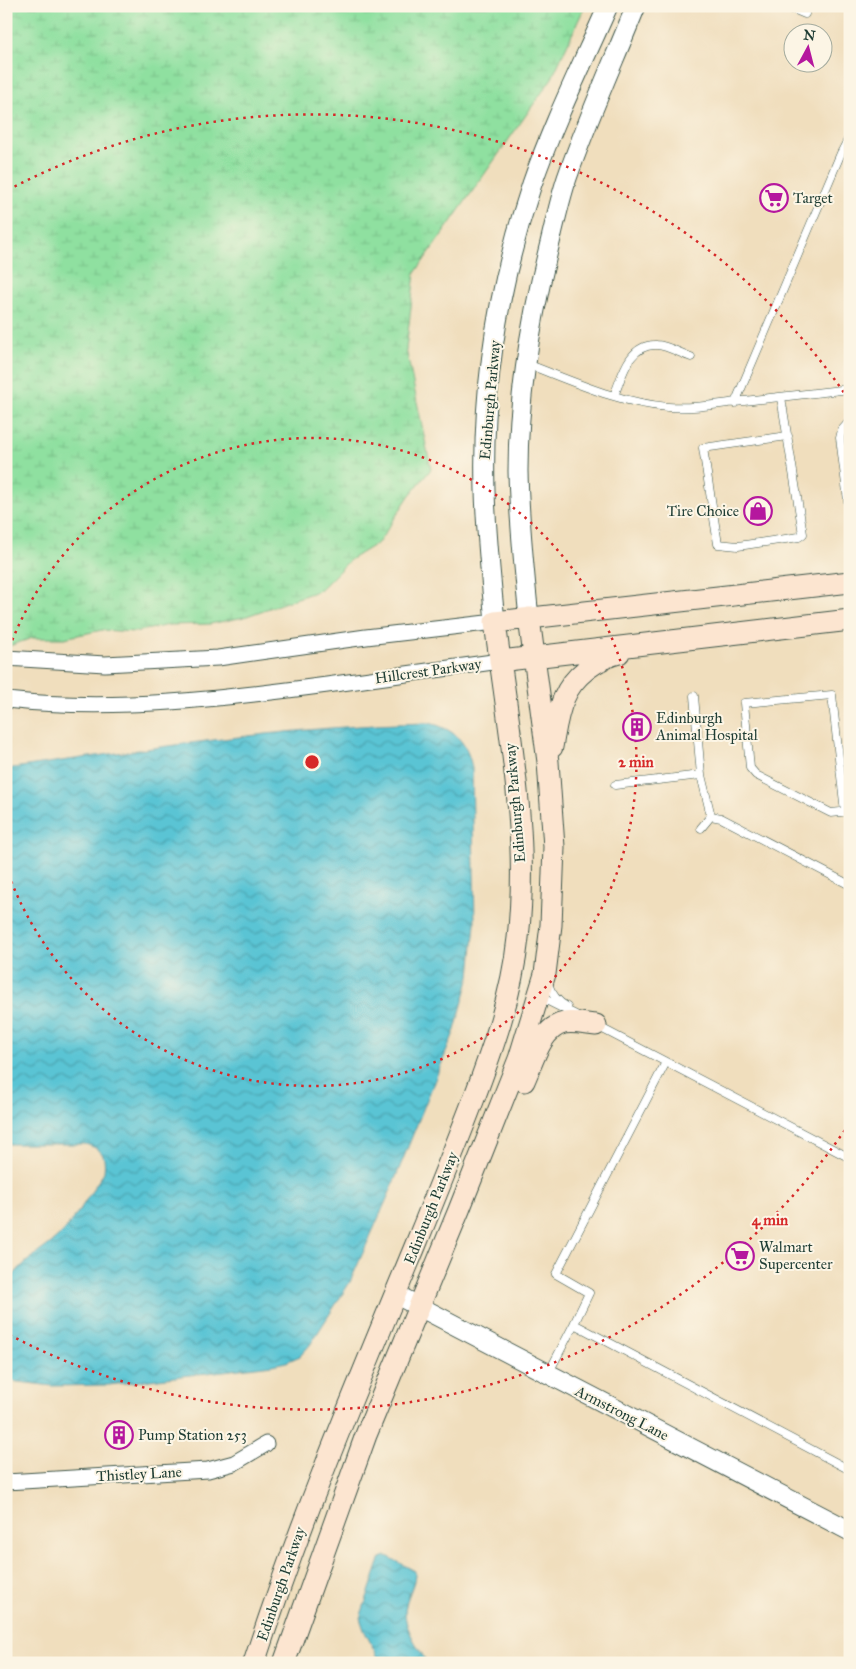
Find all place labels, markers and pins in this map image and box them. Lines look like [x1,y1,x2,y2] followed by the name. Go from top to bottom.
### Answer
[759,183,789,213] supermarket icon: Target
[793,189,834,207] place label: Target
[743,496,773,526] shop icon: Tire Choice
[667,502,739,520] place label: Tire Choice
[655,709,759,744] place label: Edinburgh Animal Hospital
[622,712,652,742] building icon: Edinburgh Animal Hospital
[303,753,321,771] centre of rings
[759,1238,833,1273] place label: Walmart Supercenter
[725,1241,755,1271] supermarket icon: Walmart Supercenter
[104,1420,134,1450] building icon: Pump Station 253
[138,1426,247,1444] place label: Pump Station 253

